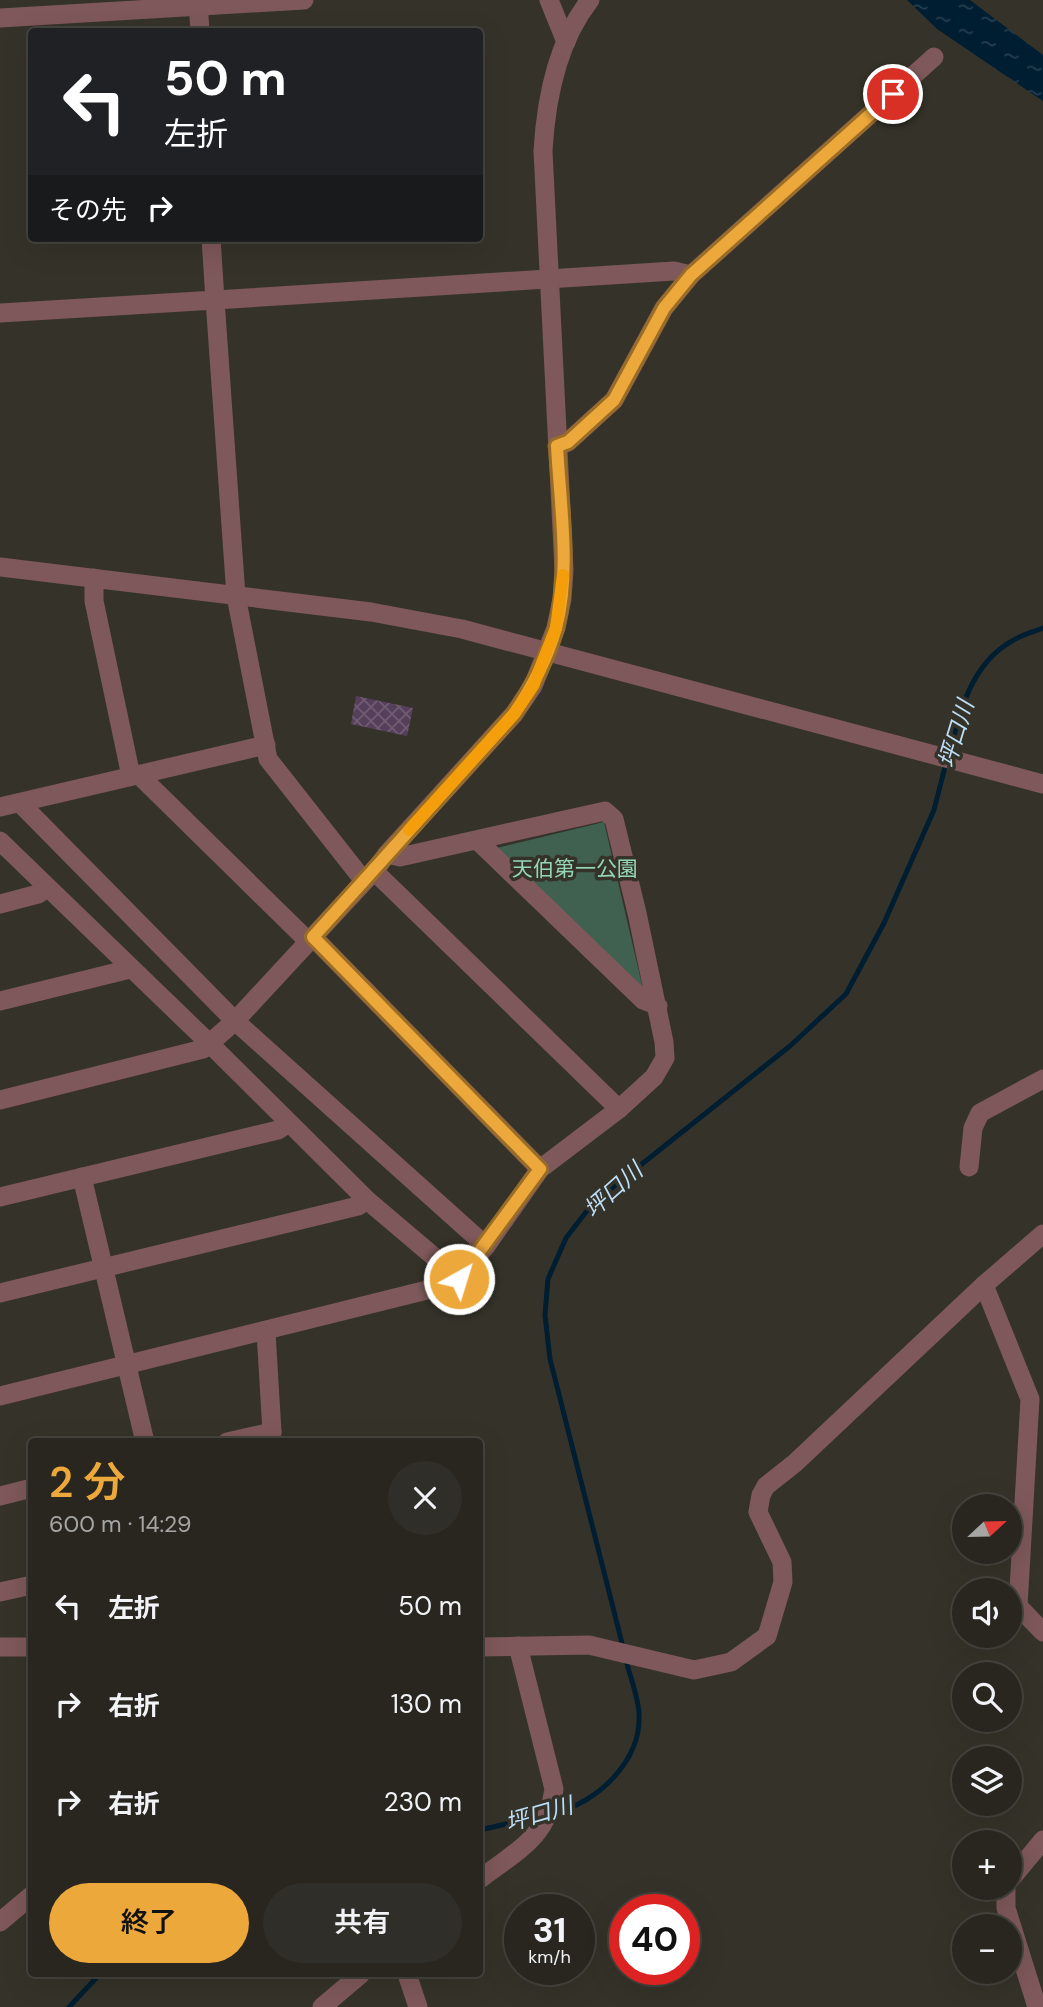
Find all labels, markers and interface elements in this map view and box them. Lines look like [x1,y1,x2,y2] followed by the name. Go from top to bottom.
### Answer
[164,46,287,110] text: 50 m
[49,56,140,147] icon: left
[863,64,923,124] pin
[874,75,912,113] icon: arrive
[164,113,228,155] text: 左折
[141,189,179,227] icon: right
[49,193,127,227] text: その先
[932,694,981,771] water label: 坪口川
[512,855,638,883] park label: 天伯第一公園
[577,1154,651,1224] water label: 坪口川
[422,1242,496,1316] position arrow
[49,1455,125,1510] text: 2 分
[388,1461,462,1535] button: close
[952,1494,1022,1564] north arrow
[952,1494,1022,1984] map controls
[49,1509,192,1539] text: 600 m · 14:29
[952,1578,1022,1648] button: sound
[49,1587,87,1625] icon: left
[398,1589,462,1623] text: 50 m
[108,1591,160,1625] text: 左折
[952,1662,1022,1732] button: search
[49,1685,87,1723] icon: right
[391,1687,462,1721] text: 130 m
[108,1689,160,1723] text: 右折
[952,1746,1022,1816] button: layers
[49,1783,87,1821] icon: right
[384,1785,462,1819] text: 230 m
[108,1787,160,1821] text: 右折
[502,1789,579,1838] water label: 坪口川
[952,1830,1022,1900] button: +
[49,1883,249,1963] button: 終了
[263,1883,462,1963] button: 共有
[609,1894,700,1985] speed limit sign: 40
[533,1907,566,1953] text: 31
[952,1914,1022,1984] button: −
[528,1945,571,1969] text: km/h

